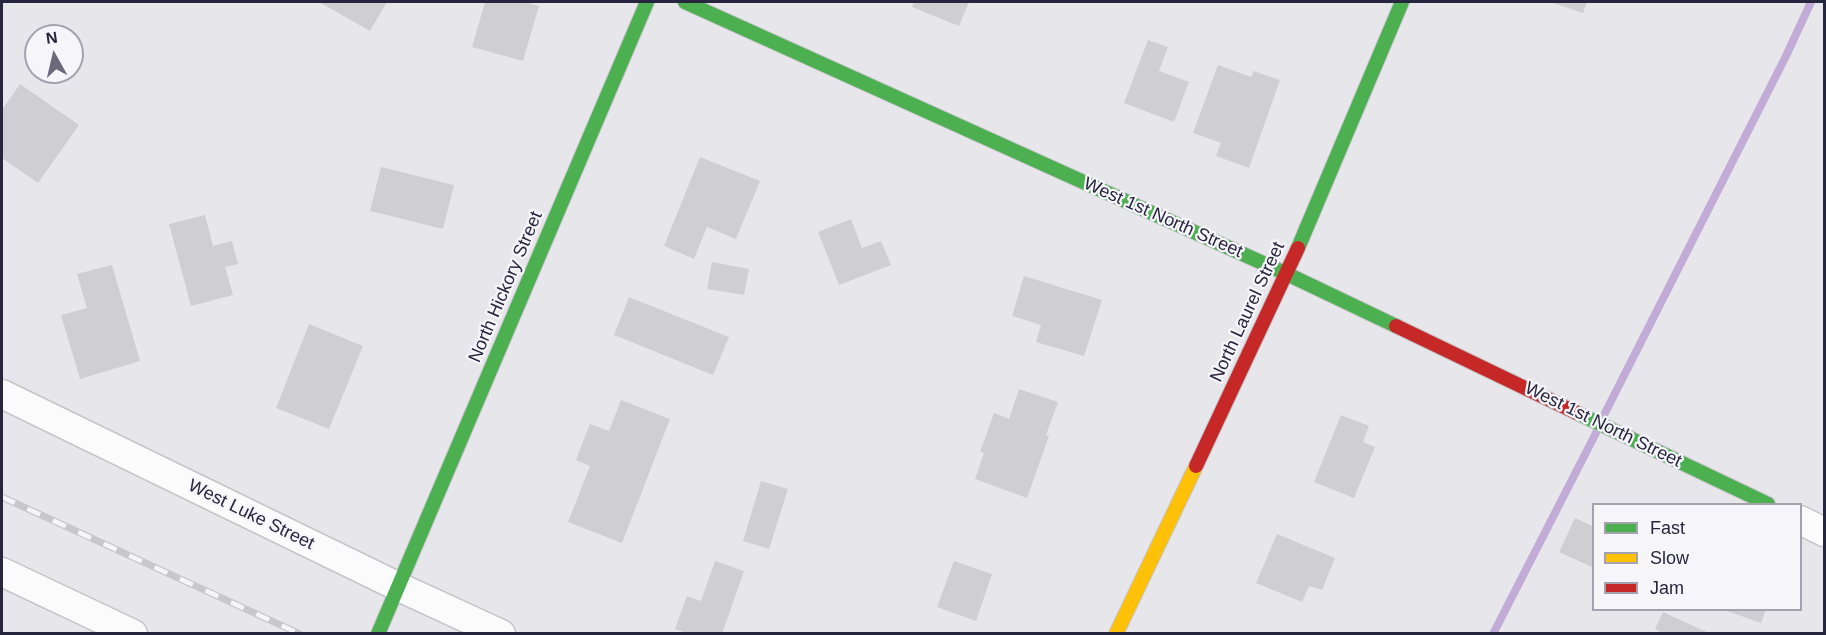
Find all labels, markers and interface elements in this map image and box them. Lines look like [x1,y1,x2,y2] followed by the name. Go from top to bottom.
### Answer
[24,24,84,84] north arrow
[45,28,59,47] text: N
[1080,173,1246,263] street label: West 1st North Street
[464,208,548,366] street label: North Hickory Street
[1206,239,1290,385] street label: North Laurel Street
[1521,378,1685,472] street label: West 1st North Street
[184,475,318,555] street label: West Luke Street
[1592,503,1802,611] legend
[1650,518,1685,538] text: Fast
[1650,548,1689,568] text: Slow
[1650,578,1684,598] text: Jam

